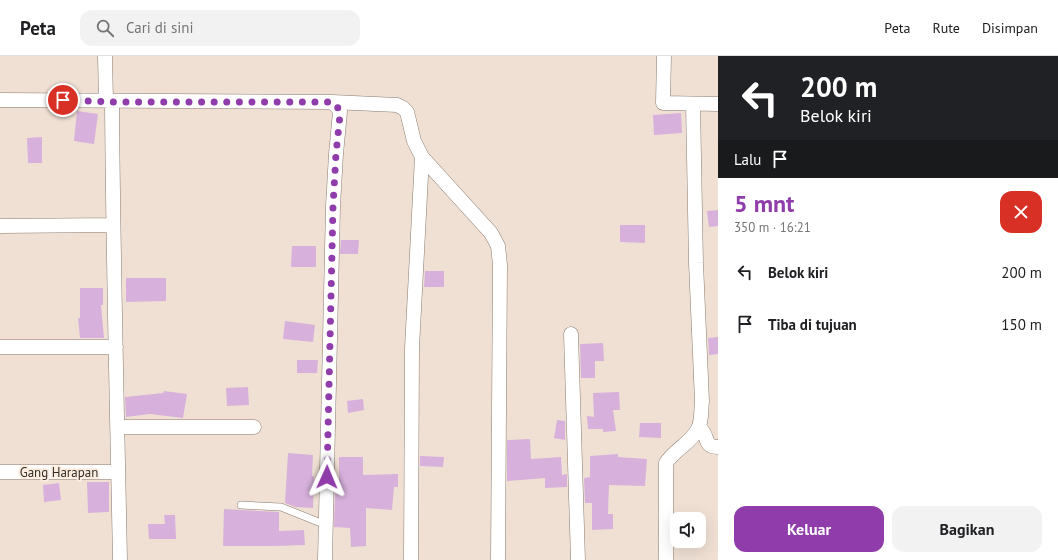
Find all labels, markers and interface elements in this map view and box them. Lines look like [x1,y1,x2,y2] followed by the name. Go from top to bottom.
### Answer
[80,10,360,46] search box
[20,16,56,40] text: Peta
[94,17,116,39] icon: search
[126,18,193,37] text: Cari di sini
[884,19,910,37] text: Peta
[932,19,960,37] text: Rute
[982,19,1038,37] text: Disimpan
[800,68,877,105] text: 200 m
[734,72,786,124] icon: left
[46,83,80,117] pin
[52,89,74,111] icon: arrive
[800,104,872,127] text: Belok kiri
[769,148,791,170] icon: arrive
[734,150,761,169] text: Lalu
[734,188,794,219] text: 5 mnt
[1000,191,1042,233] button: close
[734,219,811,236] text: 350 m · 16:21
[734,261,756,283] icon: left
[768,263,828,282] text: Belok kiri
[1001,263,1042,282] text: 200 m
[734,313,756,335] icon: arrive
[768,315,857,334] text: Tiba di tujuan
[1001,315,1042,334] text: 150 m
[306,456,348,498] position arrow
[20,464,98,481] street label: Gang Harapan
[734,506,884,552] button: Keluar
[892,506,1042,552] button: Bagikan
[670,512,706,548] map controls
[670,512,706,548] button: sound

